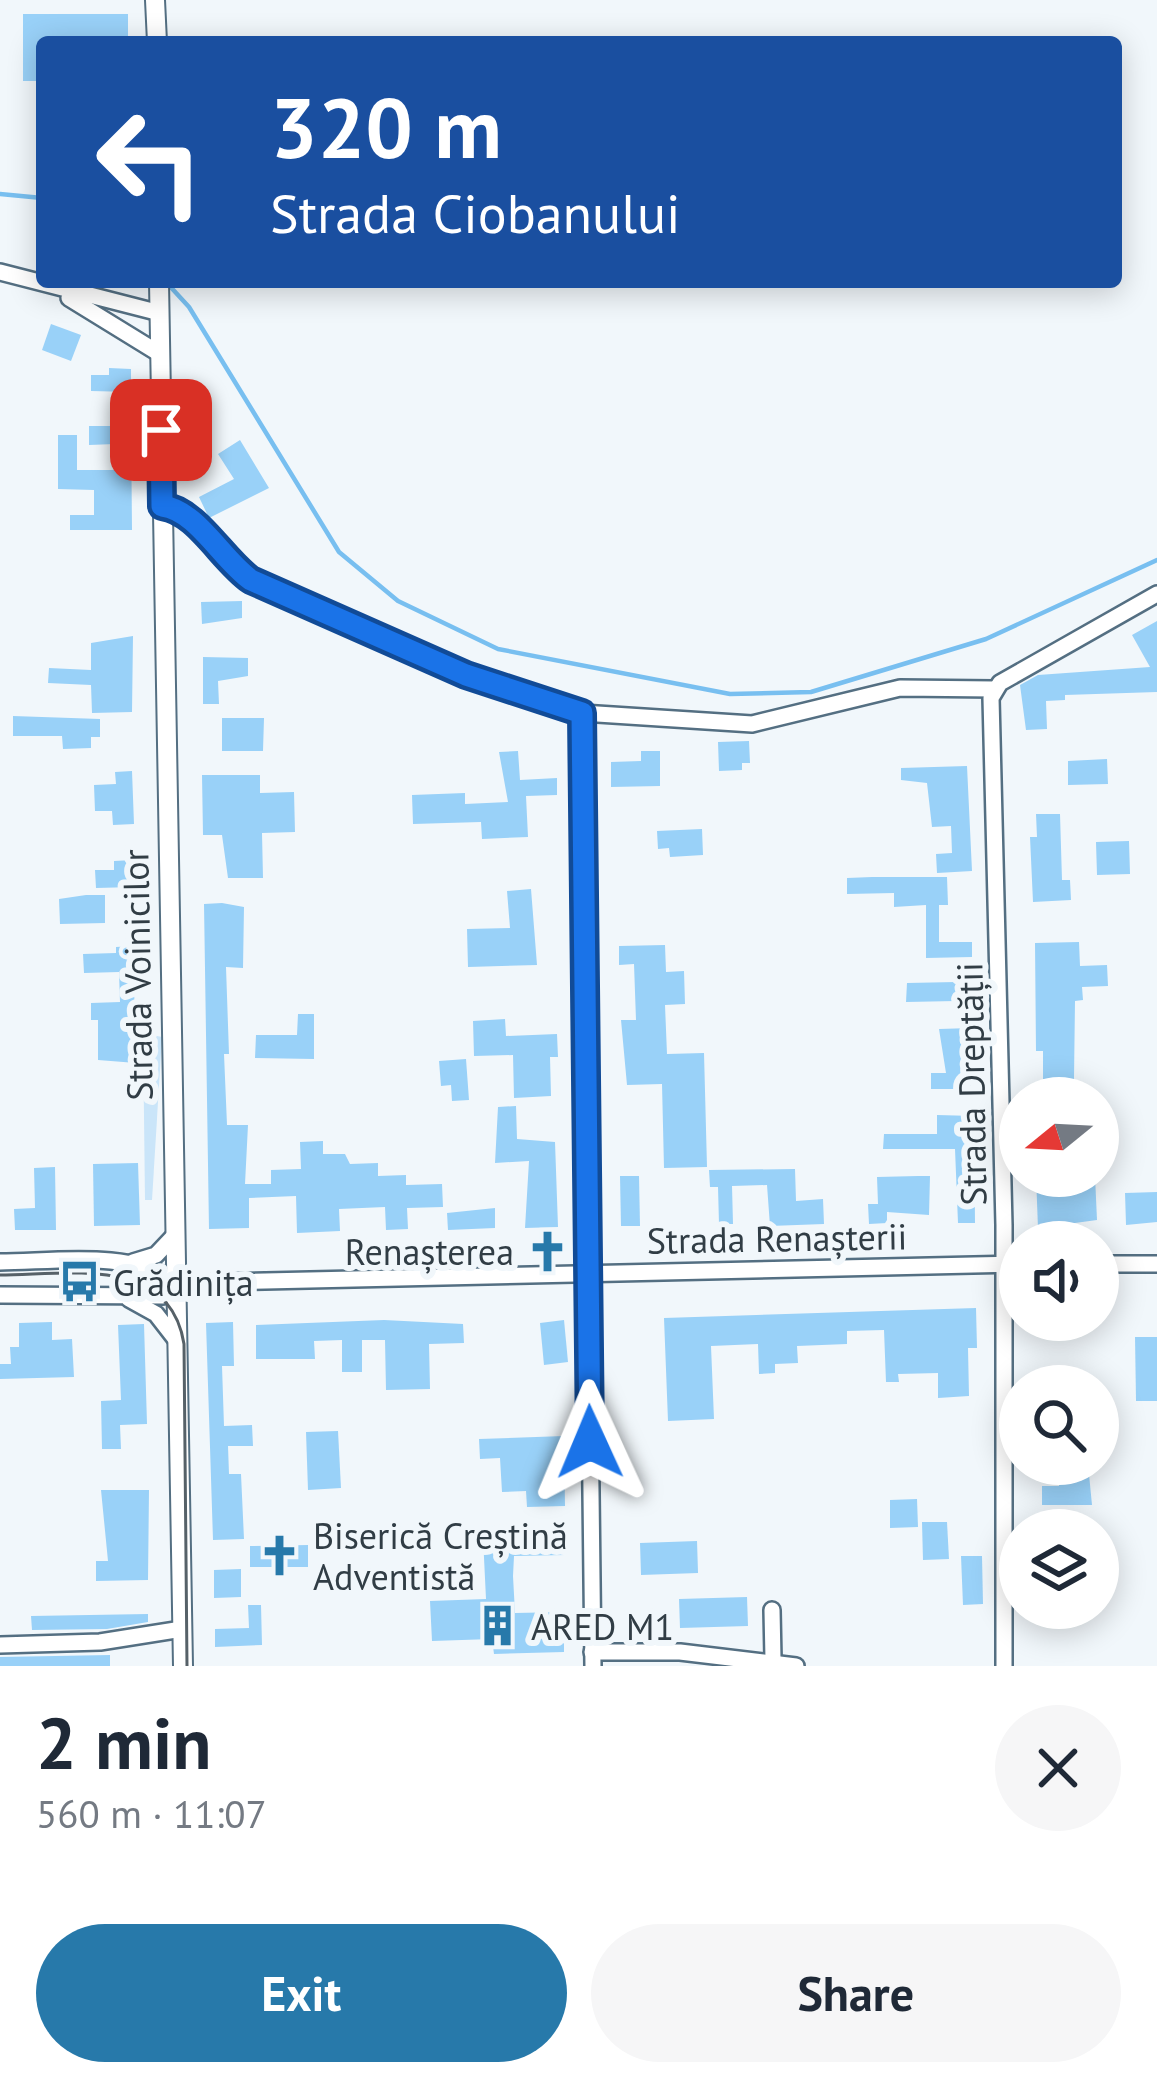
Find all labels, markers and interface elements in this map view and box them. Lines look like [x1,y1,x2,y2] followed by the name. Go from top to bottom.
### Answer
[270,72,502,181] text: 320 m
[72,84,228,240] icon: left
[270,178,681,248] text: Strada Ciobanului
[110,379,212,481] pin
[128,397,194,463] icon: arrive
[111,849,163,1101] street label: Strada Voinicilor
[945,962,997,1206] street label: Strada Dreptății
[999,1077,1119,1197] north arrow
[999,1077,1119,1629] map controls
[646,1212,908,1264] street label: Strada Renașterii
[999,1221,1119,1341] button: sound
[345,1228,514,1275] place label: Renașterea
[525,1228,571,1274] church icon: Renașterea
[56,1259,102,1305] bus stop icon: Grădinița
[113,1259,254,1306] place label: Grădinița
[999,1365,1119,1485] button: search
[527,1379,653,1505] position arrow
[999,1509,1119,1629] button: layers
[313,1512,568,1600] place label: Biserică Creștină Adventistă
[256,1533,302,1579] church icon: Biserică Creștină Adventistă
[474,1603,520,1649] building icon: ARED M1
[531,1603,674,1650] place label: ARED M1
[36,1696,212,1789] text: 2 min
[995,1705,1121,1831] button: close
[36,1788,267,1839] text: 560 m · 11:07
[36,1924,567,2062] button: Exit
[591,1924,1121,2062] button: Share

